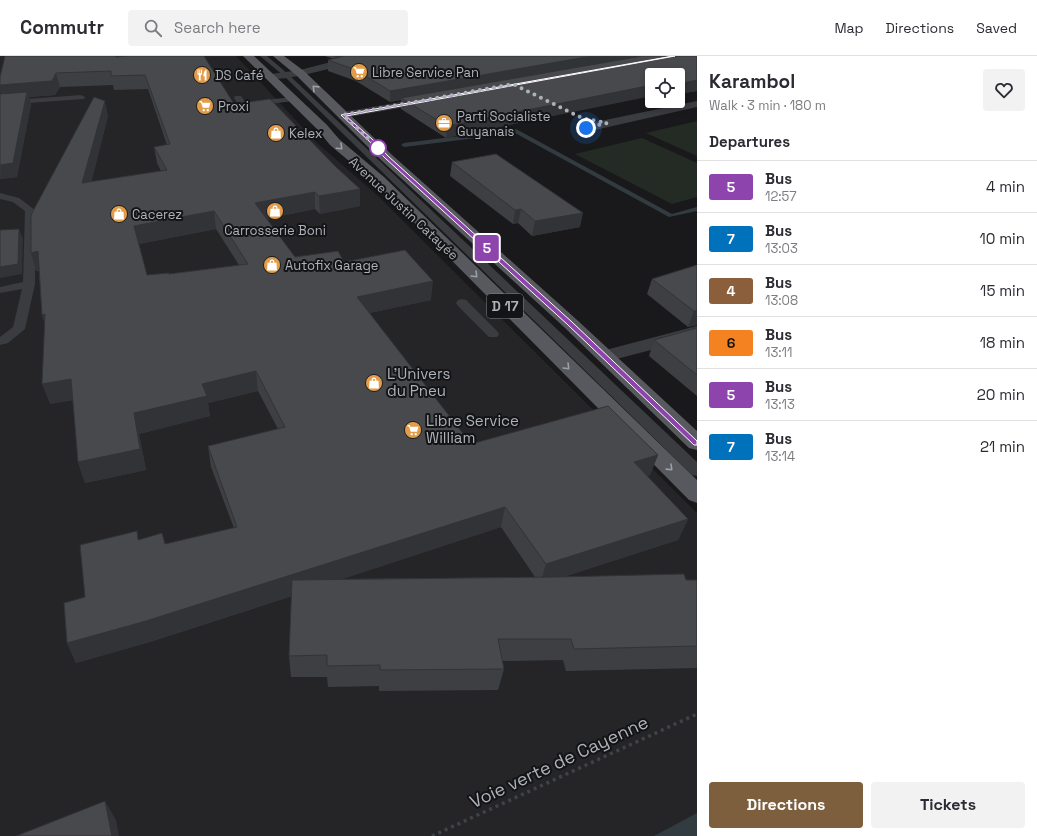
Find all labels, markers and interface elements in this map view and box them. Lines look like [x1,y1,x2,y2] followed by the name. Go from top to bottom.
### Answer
[128,10,408,46] search box
[20,15,104,40] text: Commutr
[142,17,164,39] icon: search
[174,18,261,37] text: Search here
[834,19,864,37] text: Map
[886,19,954,37] text: Directions
[976,19,1017,37] text: Saved
[349,62,369,82] supermarket icon: Libre Service Pan
[372,64,479,81] place label: Libre Service Pan
[192,65,212,85] restaurant icon: DS Café
[215,67,263,84] place label: DS Café
[645,68,685,108] map controls
[645,68,685,108] button: locate
[709,69,795,94] text: Karambol
[983,69,1025,111] button: heart
[312,85,320,93] one-way arrow
[195,96,215,116] supermarket icon: Proxi
[709,97,826,114] text: Walk · 3 min · 180 m
[218,98,249,115] place label: Proxi
[457,108,551,140] place label: Parti Socialiste Guyanais
[434,113,454,133] office icon: Parti Socialiste Guyanais
[576,118,596,138] your location
[266,123,286,143] shop icon: Kelex
[289,125,323,142] place label: Kelex
[709,132,790,151] text: Departures
[369,139,387,157] unlabelled marker
[335,143,343,150] one-way arrow
[345,153,462,264] street label: Avenue Justin Catayée
[765,169,792,188] text: Bus
[986,177,1025,196] text: 4 min
[727,178,735,196] text: 5
[765,188,797,205] text: 12:57
[265,201,285,221] shop icon: Carrosserie Boni
[109,204,129,224] shop icon: Cacerez
[132,206,182,223] place label: Cacerez
[765,221,792,240] text: Bus
[224,222,326,239] place label: Carrosserie Boni
[979,229,1025,248] text: 10 min
[727,230,735,248] text: 7
[474,235,500,261] line badge: 5
[483,239,491,257] text: 5
[765,240,798,257] text: 13:03
[262,255,282,275] shop icon: Autofix Garage
[285,257,378,274] place label: Autofix Garage
[470,270,478,278] one-way arrow
[765,273,792,292] text: Bus
[980,281,1025,300] text: 15 min
[727,282,735,300] text: 4
[765,292,798,309] text: 13:08
[487,294,523,318] road number: D 17
[765,325,792,344] text: Bus
[980,333,1025,352] text: 18 min
[727,334,735,352] text: 6
[765,344,792,361] text: 13:11
[562,362,570,370] one-way arrow
[387,364,450,400] place label: L'Univers du Pneu
[364,373,384,393] shop icon: L'Univers du Pneu
[765,377,792,396] text: Bus
[977,385,1025,404] text: 20 min
[727,386,735,404] text: 5
[765,396,795,413] text: 13:13
[426,411,519,447] place label: Libre Service William
[403,420,423,440] supermarket icon: Libre Service William
[765,429,792,448] text: Bus
[980,437,1025,456] text: 21 min
[727,438,735,456] text: 7
[765,448,795,465] text: 13:14
[665,463,673,471] one-way arrow
[466,710,652,813] street label: Voie verte de Cayenne
[709,782,863,828] button: Directions
[871,782,1025,828] button: Tickets

